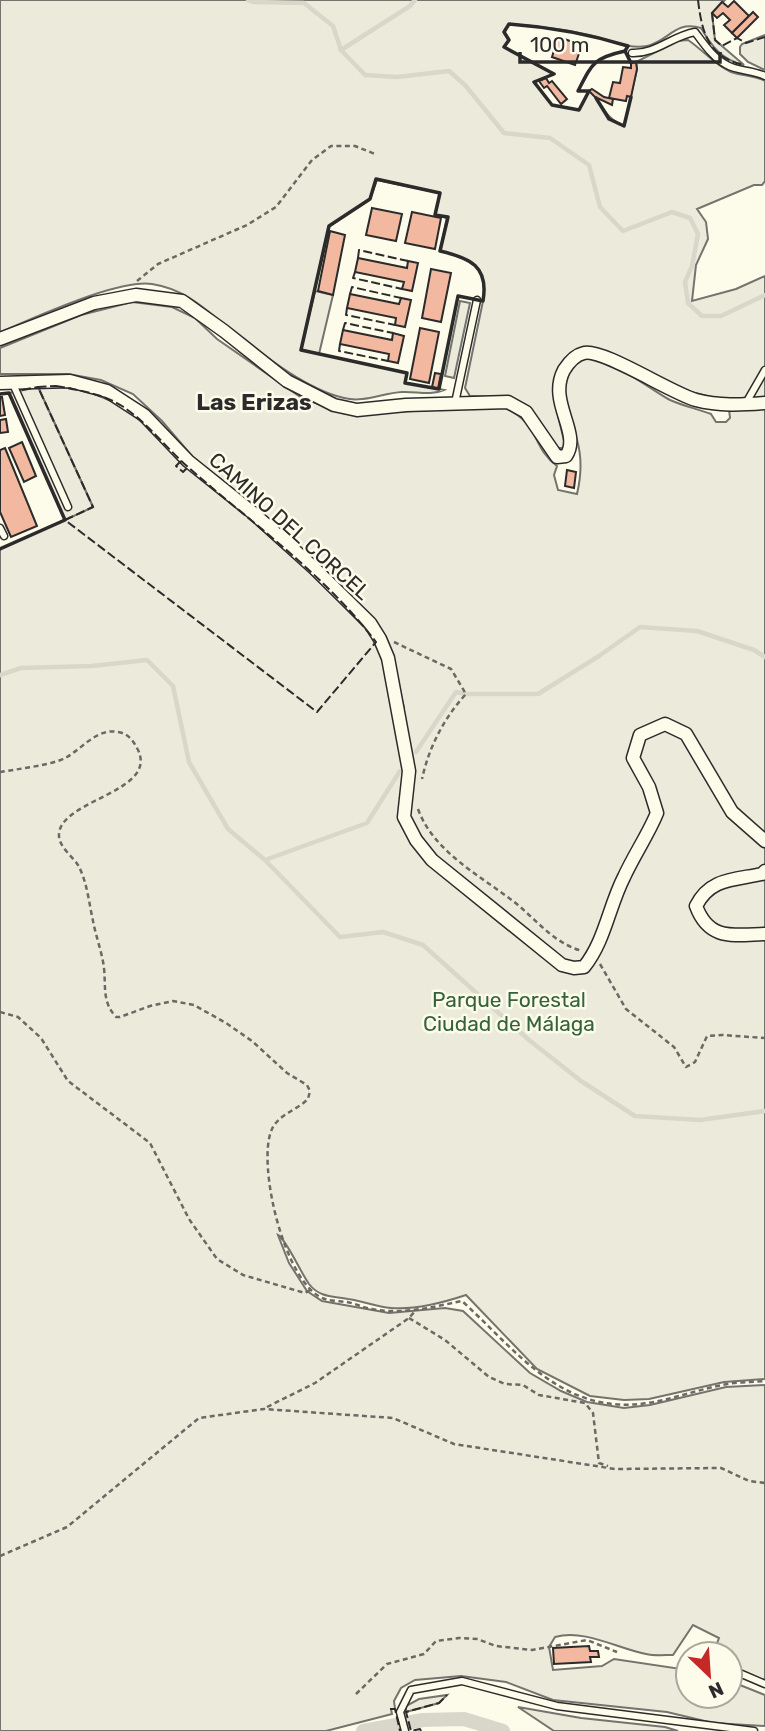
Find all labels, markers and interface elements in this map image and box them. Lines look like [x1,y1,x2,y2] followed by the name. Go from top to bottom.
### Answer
[520,21,720,65] scale bar
[530,32,589,57] text: 100 m
[196,388,312,416] district label: Las Erizas
[204,447,376,605] street label: CAMINO DEL CORCEL
[423,987,595,1036] park label: Parque Forestal Ciudad de Málaga
[674,1640,744,1710] north arrow
[705,1677,727,1703] text: N

